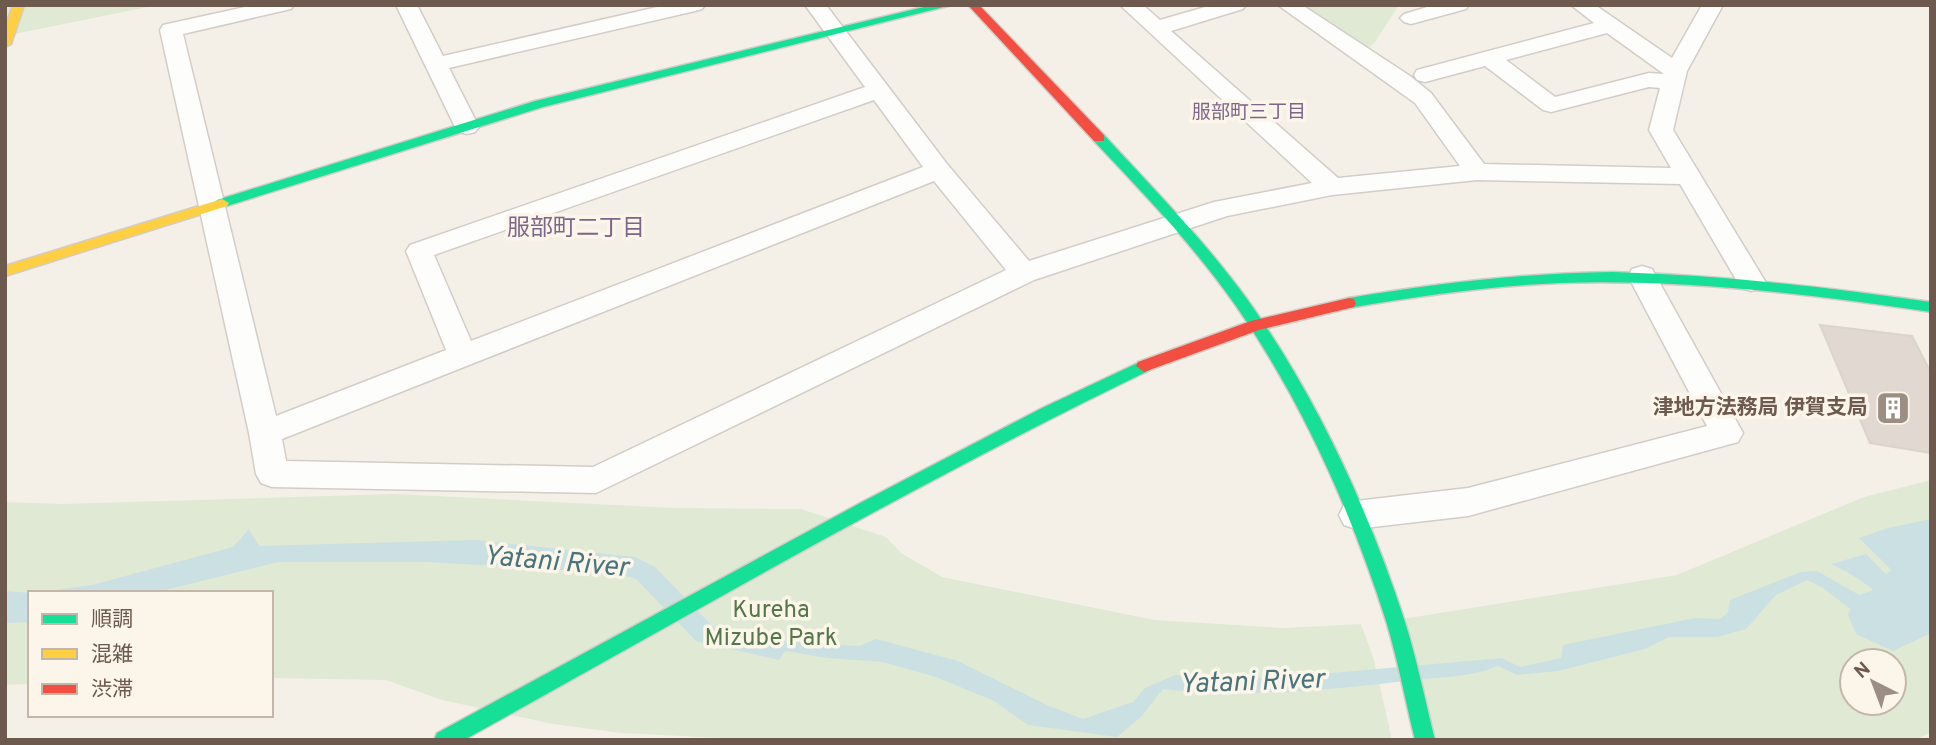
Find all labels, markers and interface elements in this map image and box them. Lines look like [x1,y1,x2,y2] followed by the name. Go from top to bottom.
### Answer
[1192,101,1306,125] district label: 服部町三丁目
[507,215,645,244] district label: 服部町二丁目
[1874,389,1912,427] building icon: 津地方法務局 伊賀支局
[1653,395,1868,422] place label: 津地方法務局 伊賀支局
[482,539,632,587] water label: Yatani River
[28,591,273,717] legend
[705,596,838,654] park label: Kureha Mizube Park
[91,607,133,634] text: 順調
[91,642,133,669] text: 混雑
[1838,647,1908,717] north arrow
[1850,657,1876,684] text: N
[1179,662,1327,704] water label: Yatani River
[91,677,133,704] text: 渋滞

